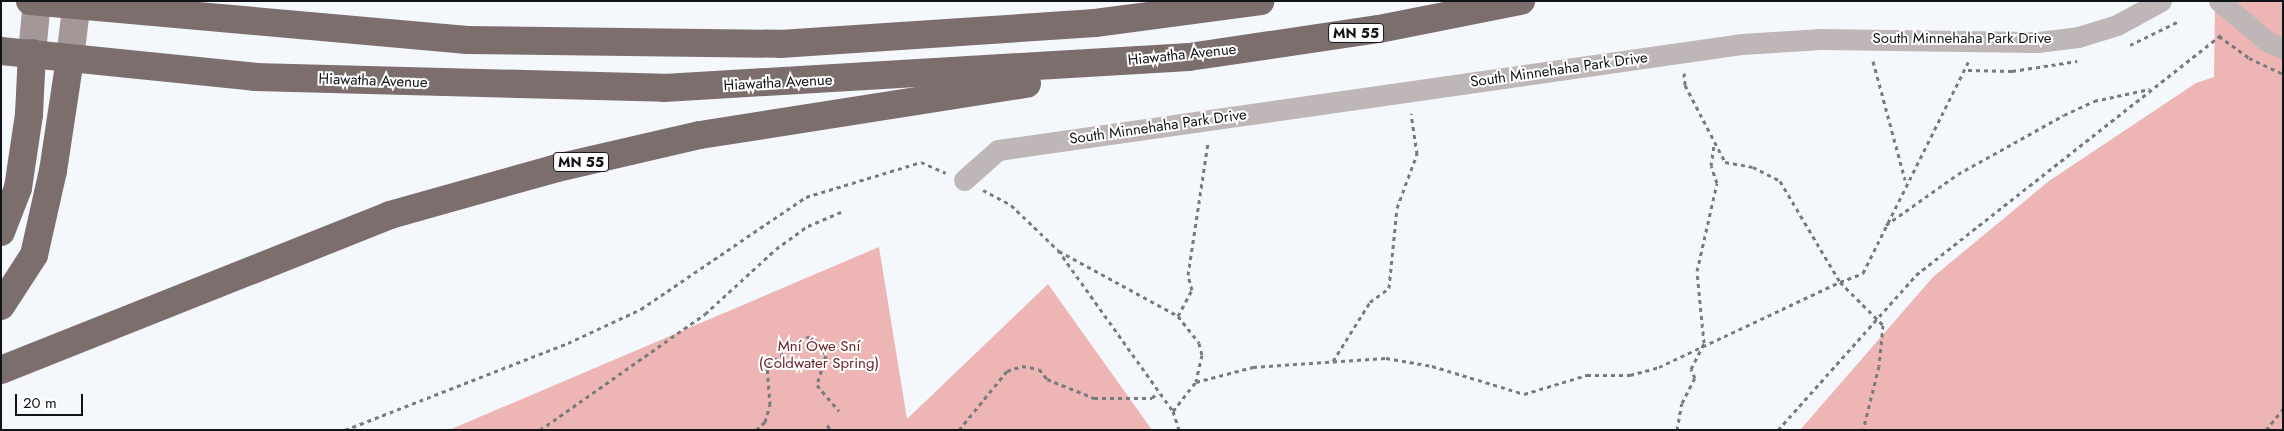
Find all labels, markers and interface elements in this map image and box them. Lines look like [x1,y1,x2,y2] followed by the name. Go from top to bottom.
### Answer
[1327,22,1385,44] road number: MN 55
[1872,30,2052,48] street label: South Minnehaha Park Drive
[1127,40,1237,70] street label: Hiawatha Avenue
[1469,49,1649,91] street label: South Minnehaha Park Drive
[318,70,428,92] street label: Hiawatha Avenue
[723,71,833,95] street label: Hiawatha Avenue
[1068,106,1248,148] street label: South Minnehaha Park Drive
[552,150,610,173] road number: MN 55
[759,337,879,372] park label: Mní Ówe Sní (Coldwater Spring)
[18,384,85,416] scale bar
[23,392,57,414] text: 20 m

